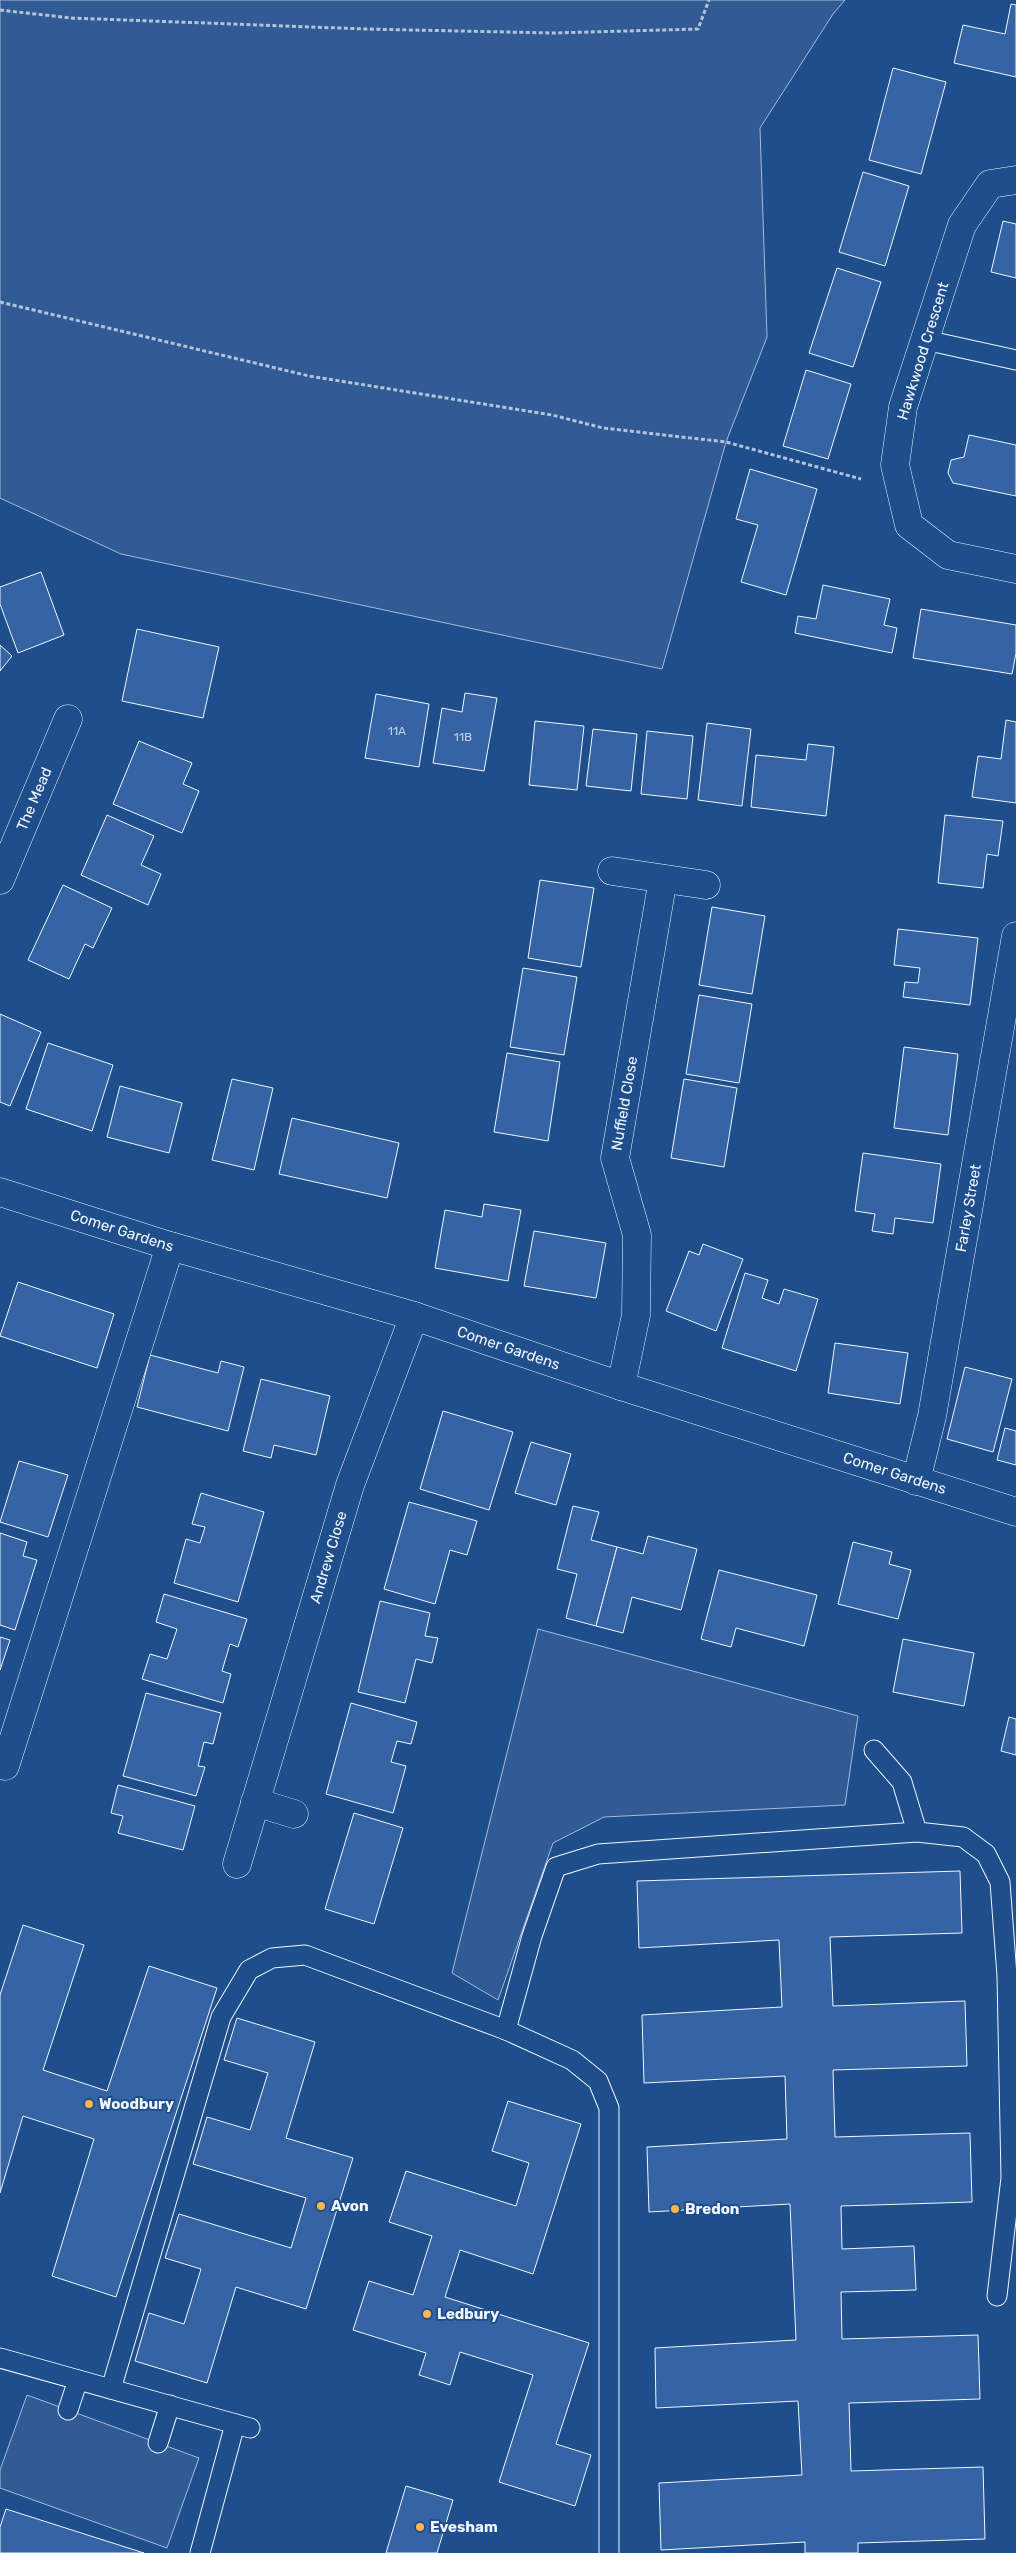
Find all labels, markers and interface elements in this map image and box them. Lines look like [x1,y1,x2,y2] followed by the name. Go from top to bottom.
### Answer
[893,280,953,422] street label: Hawkwood Crescent
[388,724,406,738] house number: 11A
[454,730,472,744] house number: 11B
[13,764,56,833] street label: The Mead
[607,1055,641,1152] street label: Nuffield Close
[952,1163,985,1254] street label: Farley Street
[68,1206,176,1256] street label: Comer Gardens
[455,1322,563,1374] street label: Comer Gardens
[841,1448,949,1498] street label: Comer Gardens
[306,1509,351,1606] street label: Andrew Close
[99,2095,174,2113] place label: Woodbury
[83,2098,95,2110] marker: Woodbury
[331,2197,369,2215] place label: Avon
[315,2200,327,2212] marker: Avon
[685,2200,740,2218] place label: Bredon
[669,2203,681,2215] marker: Bredon
[437,2305,499,2323] place label: Ledbury
[421,2308,433,2320] marker: Ledbury
[430,2518,498,2536] place label: Evesham
[414,2521,426,2533] marker: Evesham

